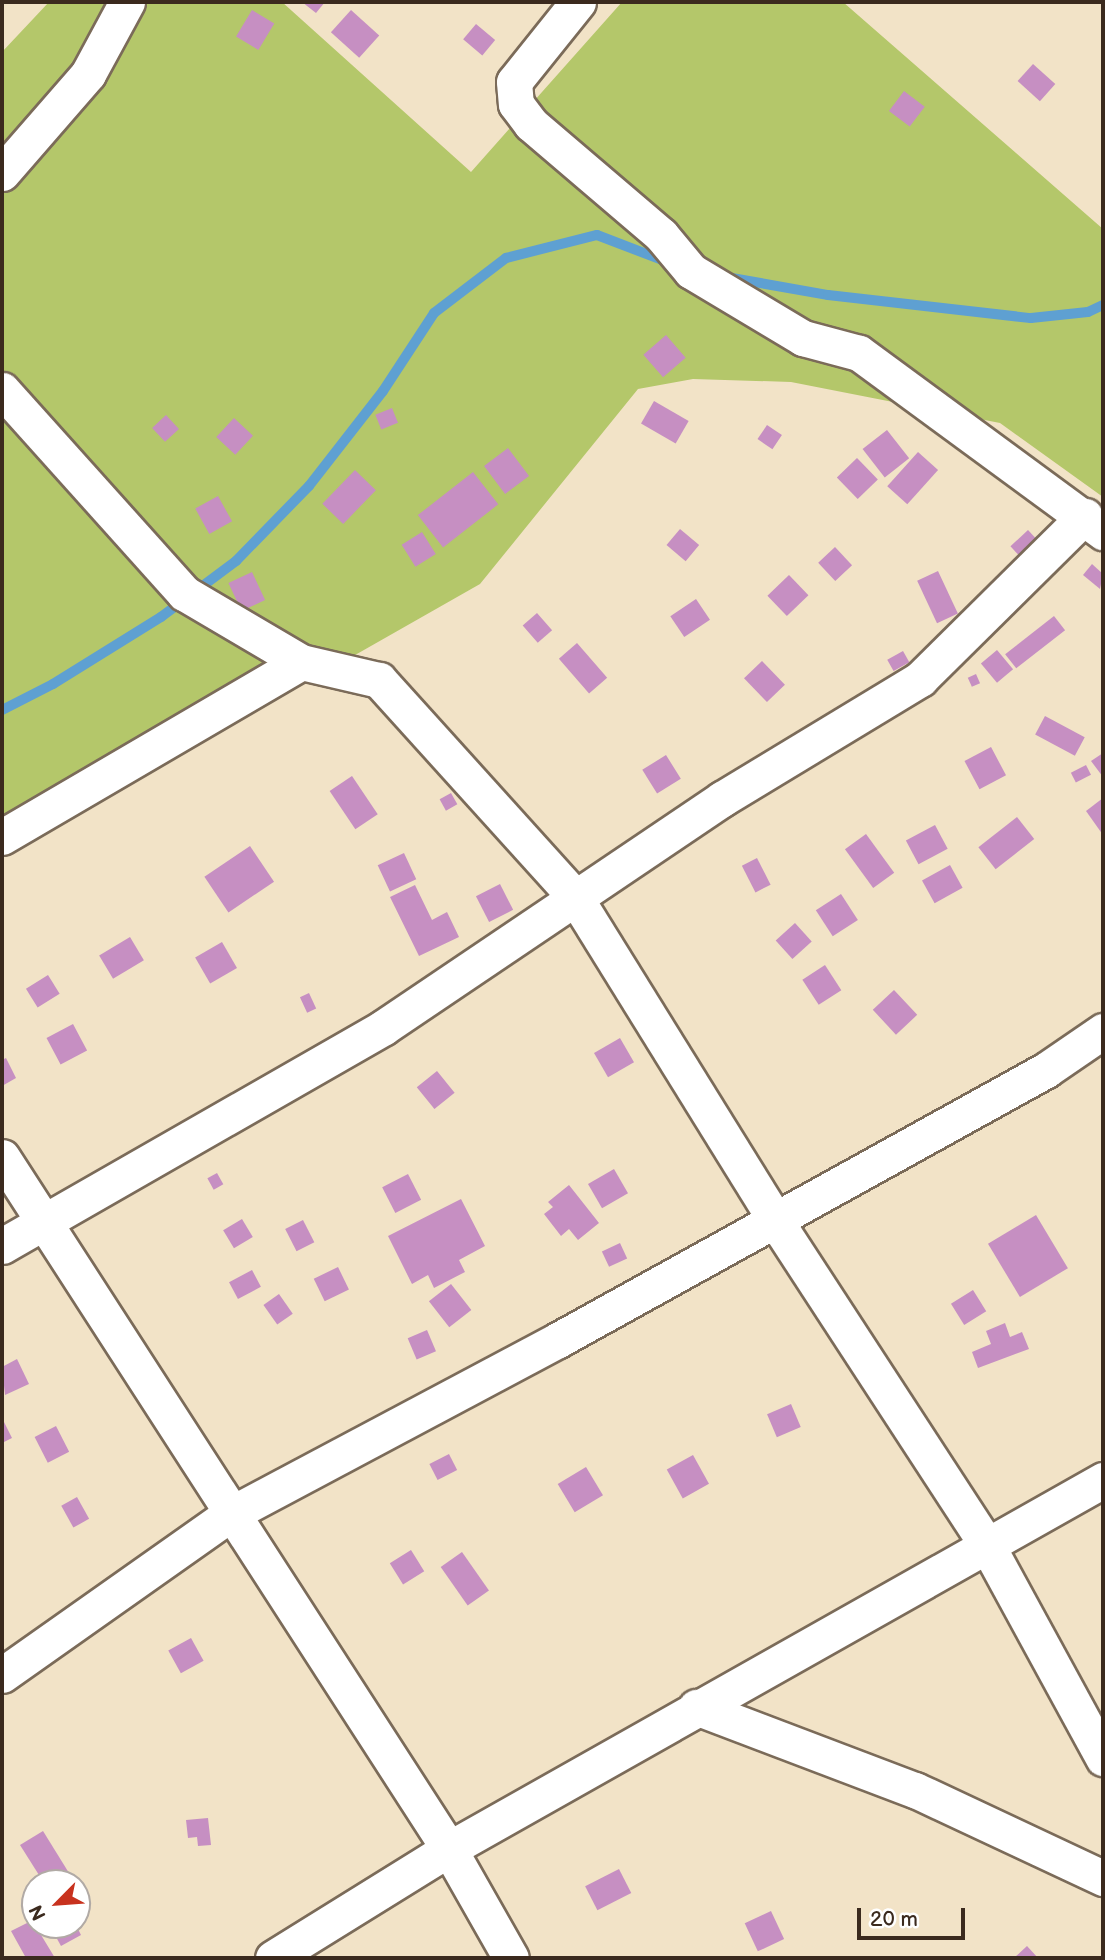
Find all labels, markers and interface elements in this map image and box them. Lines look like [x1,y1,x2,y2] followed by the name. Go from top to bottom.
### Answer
[21,1869,91,1939] north arrow
[860,1894,968,1938] scale bar
[25,1901,52,1924] text: N
[870,1907,918,1932] text: 20 m

